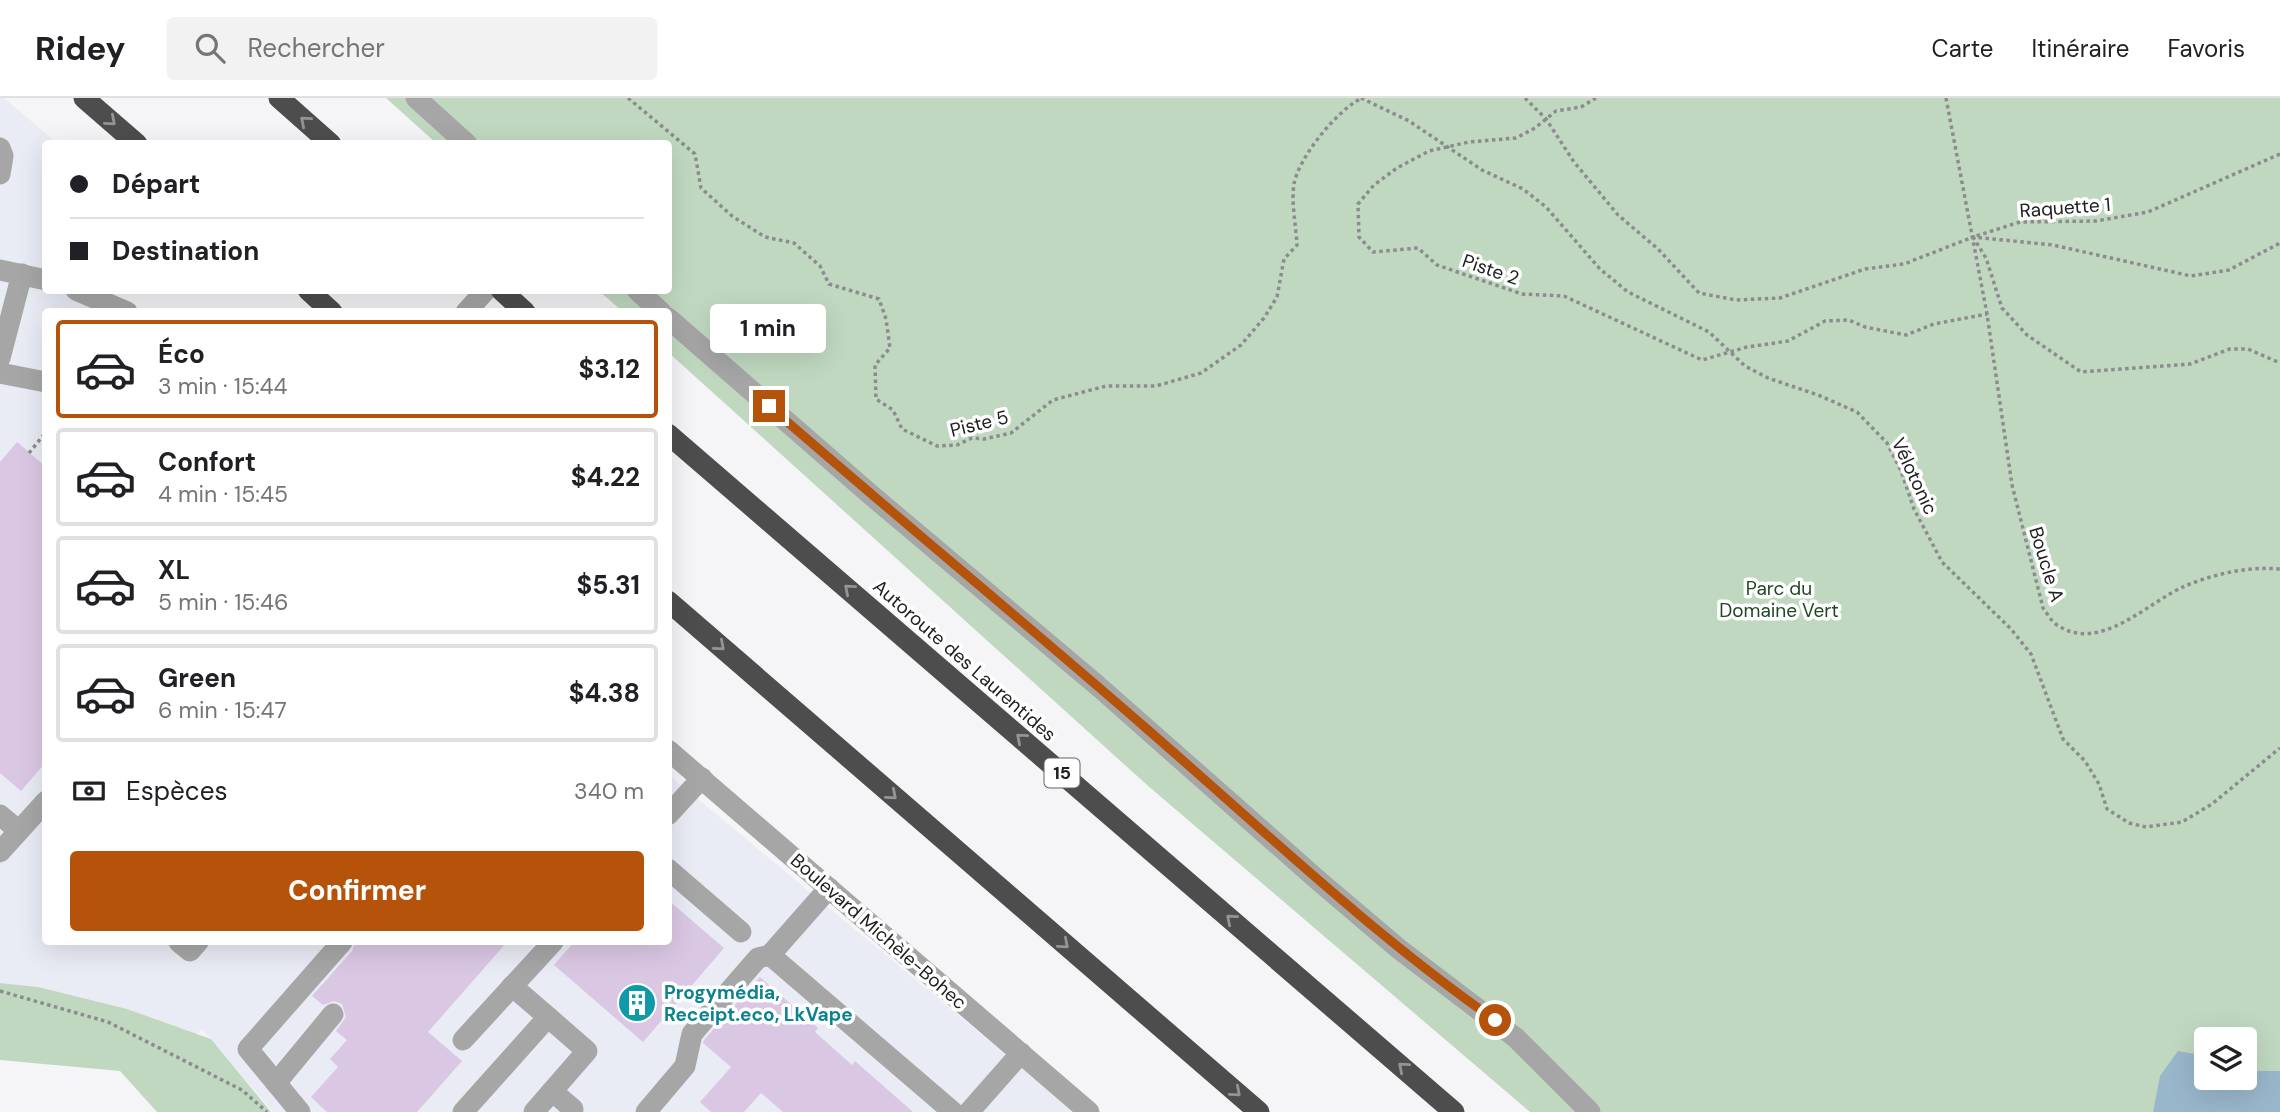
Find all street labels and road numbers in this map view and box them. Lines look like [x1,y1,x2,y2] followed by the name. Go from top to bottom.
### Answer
[2019,192,2111,223] street label: Raquette 1
[1459,248,1523,291] street label: Piste 2
[947,404,1011,443] street label: Piste 5
[1886,434,1943,519] street label: Vélotonic
[2023,524,2070,605] street label: Boucle A
[868,574,1061,747] street label: Autoroute des Laurentides
[1044,758,1080,788] road number: 15
[785,848,972,1015] street label: Boulevard Michèle-Bohec

